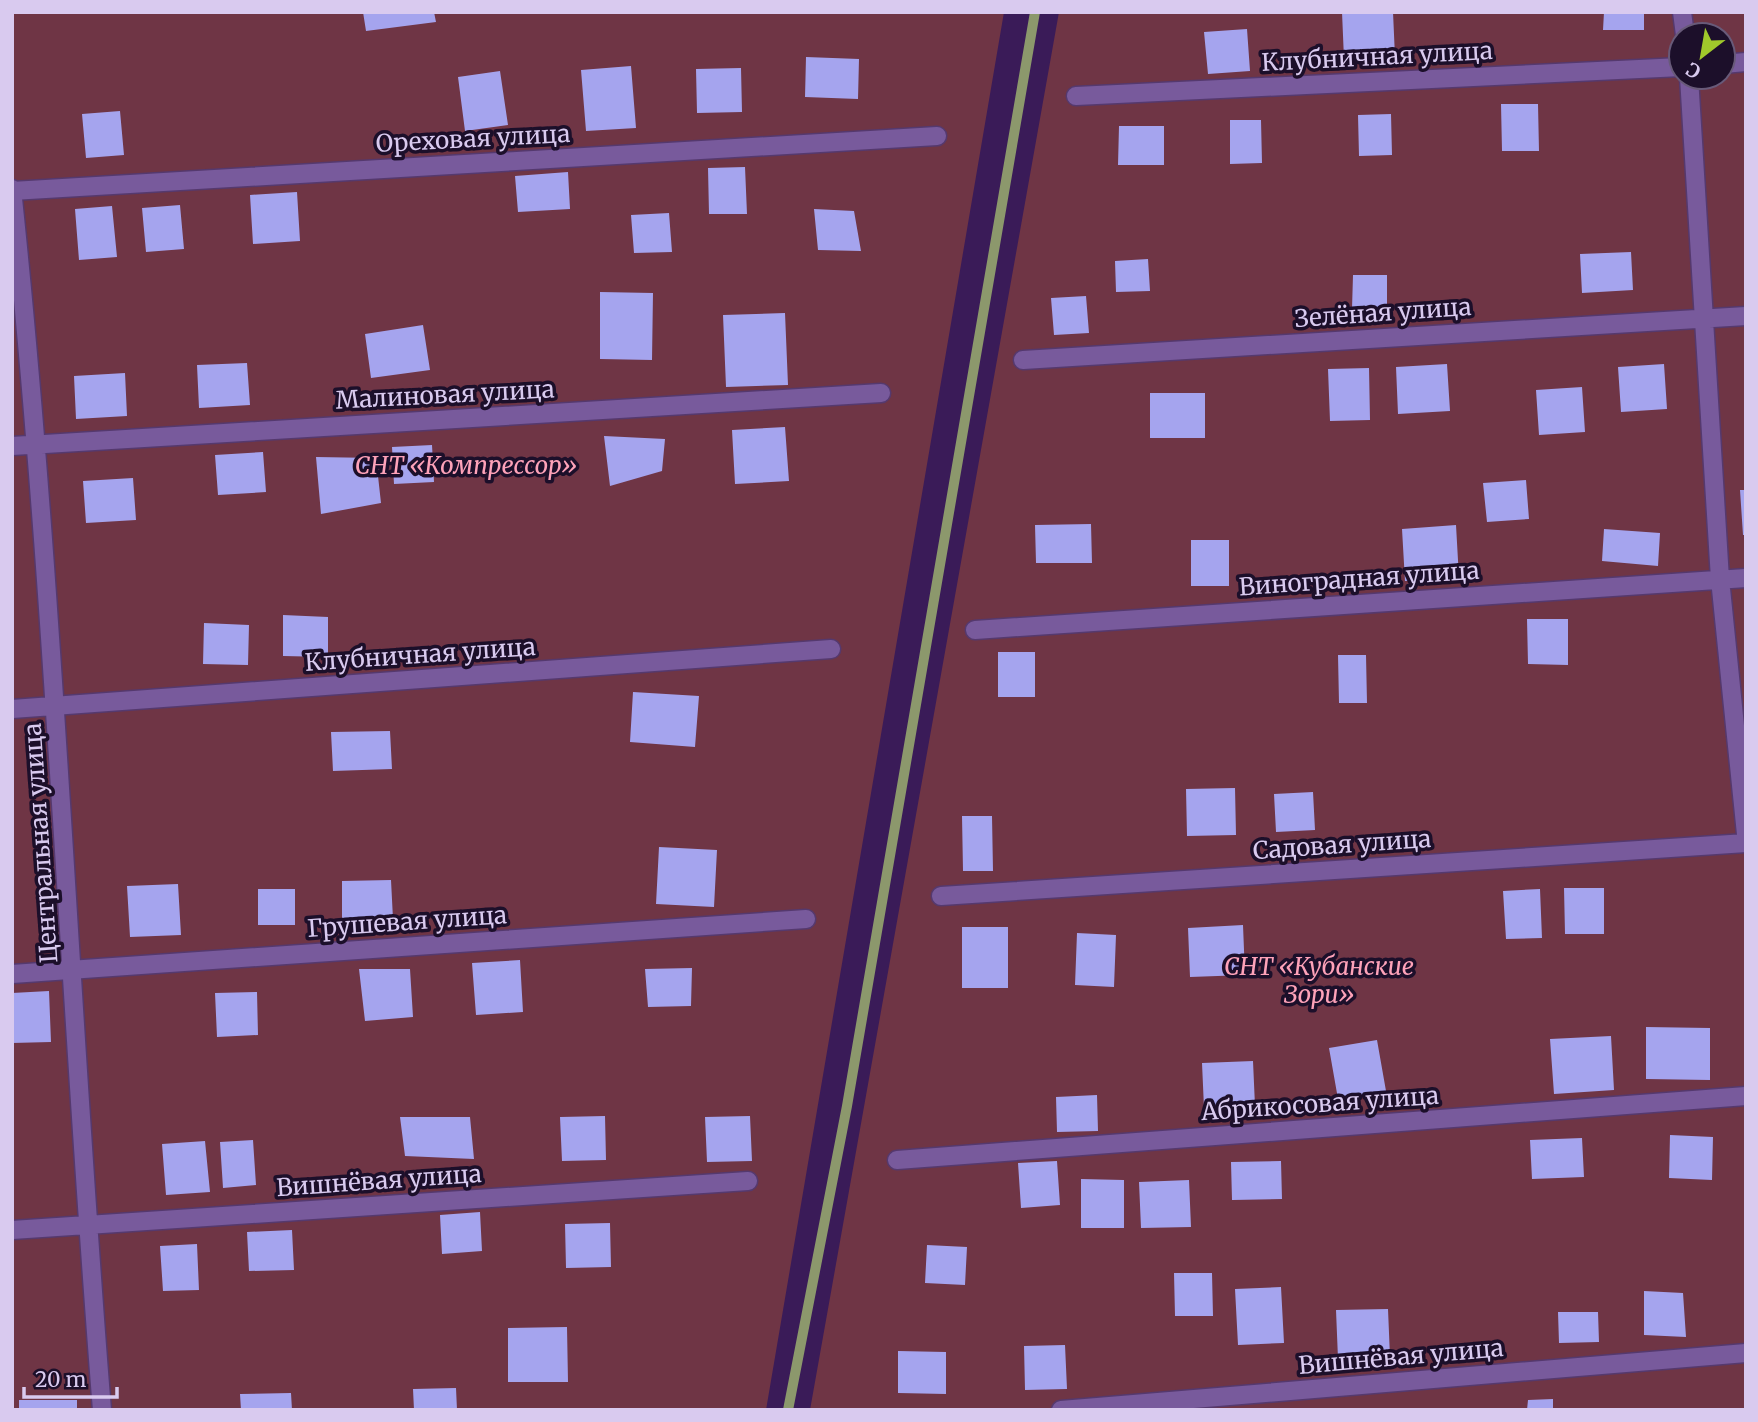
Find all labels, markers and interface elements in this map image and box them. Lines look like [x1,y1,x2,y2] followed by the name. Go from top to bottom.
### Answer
[1667,21,1737,91] north arrow
[1261,35,1493,78] street label: Клубничная улица
[1682,57,1705,84] text: С
[375,118,571,159] street label: Ореховая улица
[1294,291,1472,334] street label: Зелёная улица
[335,373,555,416] street label: Малиновая улица
[355,450,577,481] park label: СНТ «Компрессор»
[1238,555,1480,602] street label: Виноградная улица
[303,631,537,678] street label: Клубничная улица
[17,722,64,964] street label: Центральная улица
[1252,823,1432,866] street label: Садовая улица
[306,899,508,944] street label: Грушевая улица
[1224,951,1414,1010] park label: СНТ «Кубанские Зори»
[1199,1080,1440,1127] street label: Абрикосовая улица
[275,1158,483,1203] street label: Вишнёвая улица
[1297,1332,1505,1381] street label: Вишнёвая улица
[24,1356,117,1400] scale bar
[35,1366,87,1393] text: 20 m

